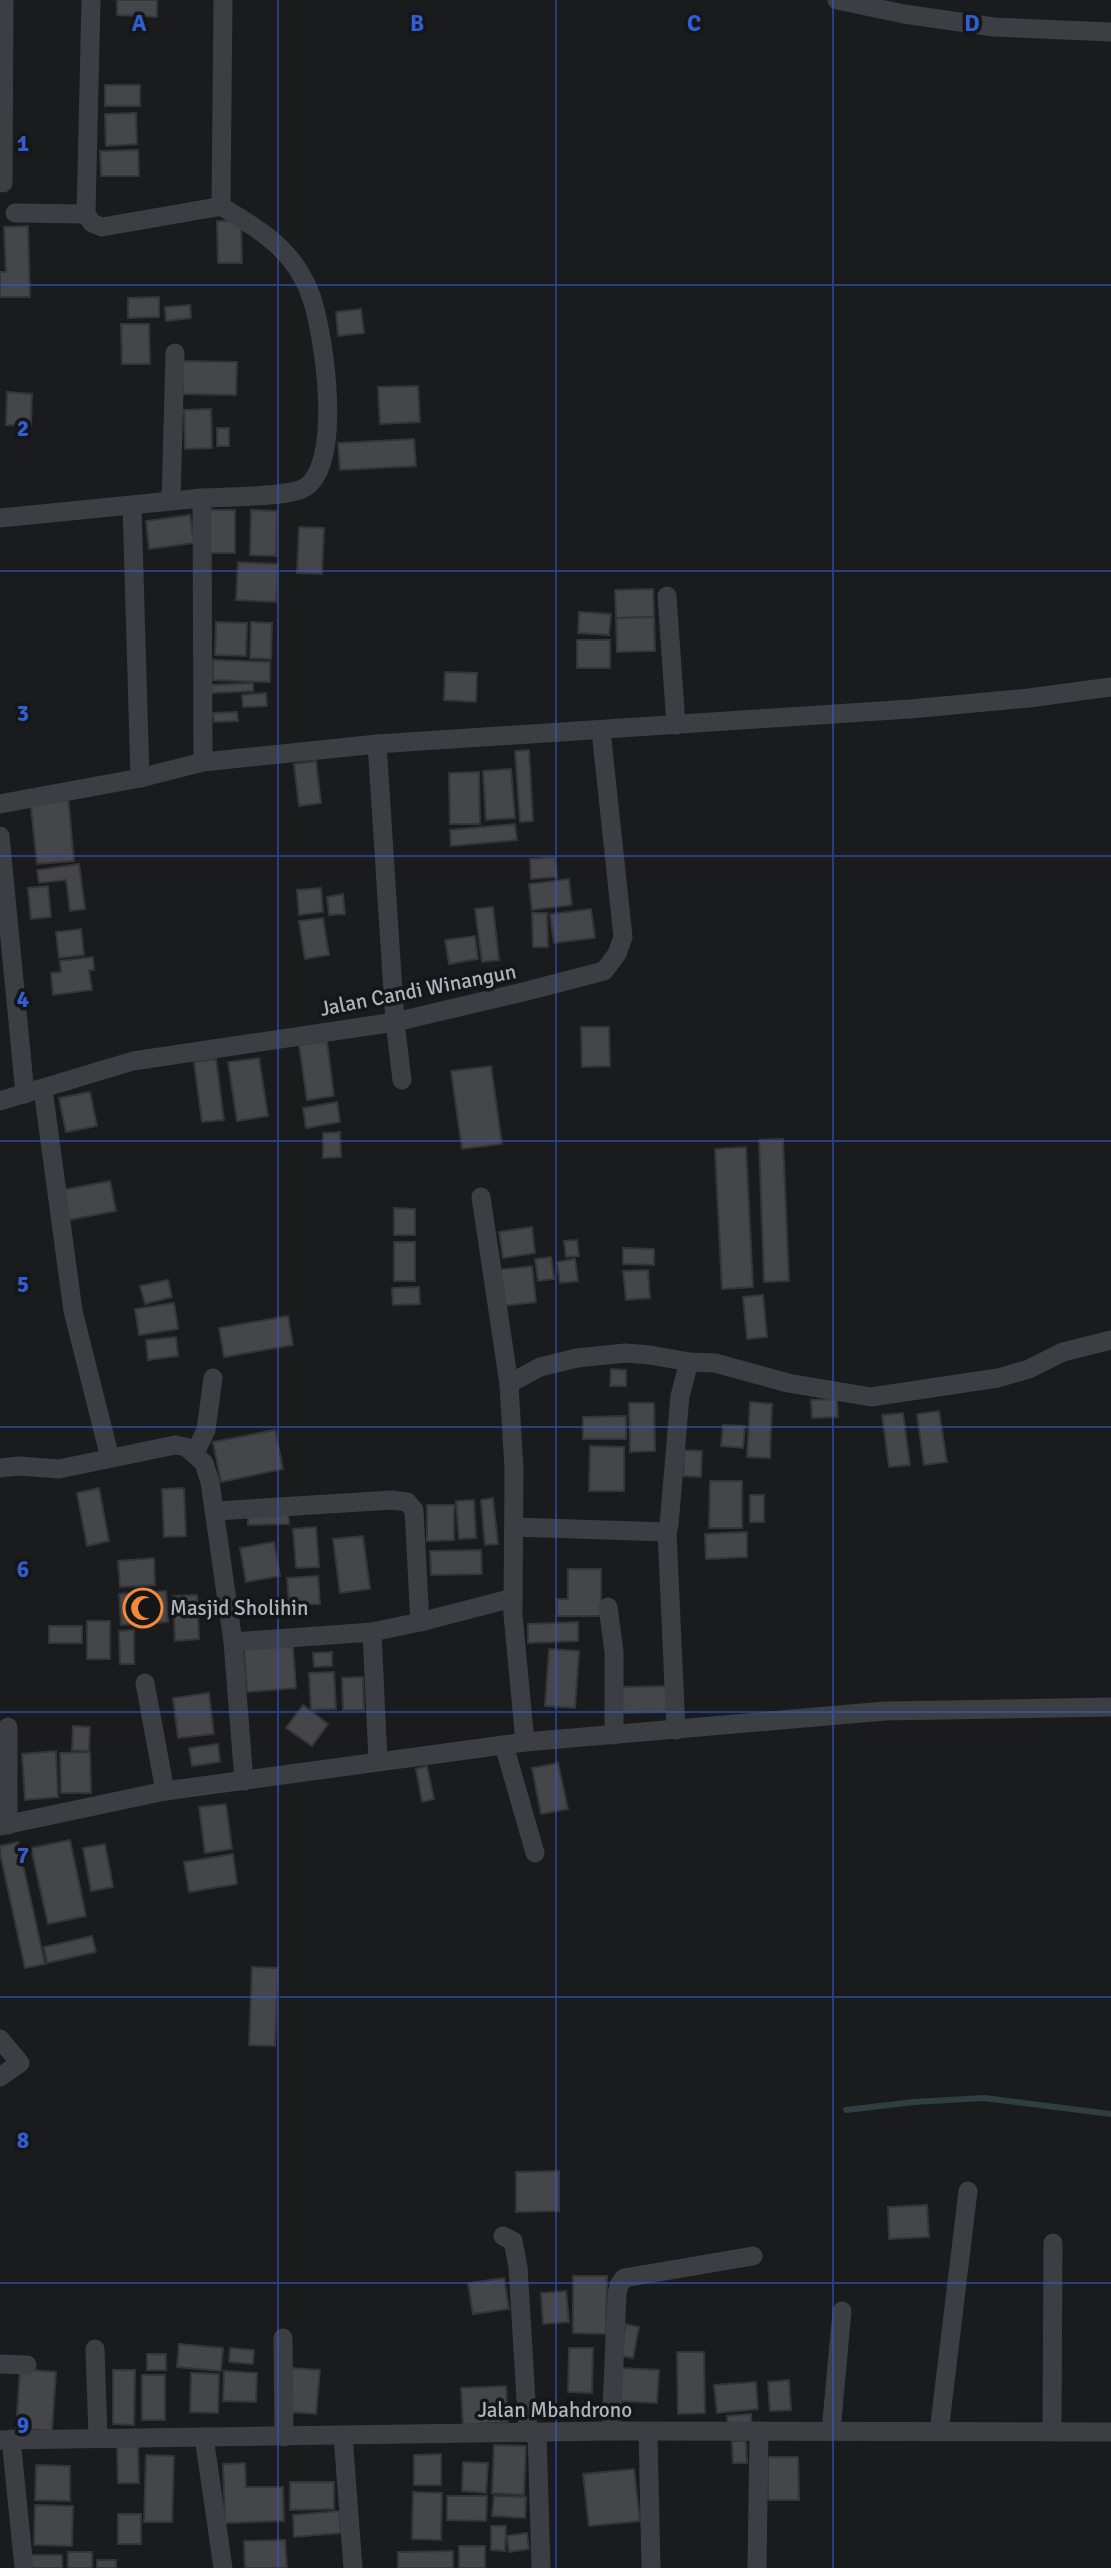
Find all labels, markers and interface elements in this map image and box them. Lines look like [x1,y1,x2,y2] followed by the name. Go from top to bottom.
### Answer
[132,9,147,38] text: A
[410,9,424,38] text: B
[687,9,701,38] text: C
[964,9,980,38] text: D
[17,129,29,158] text: 1
[17,414,29,443] text: 2
[17,699,29,728] text: 3
[318,958,518,1022] street label: Jalan Candi Winangun
[17,985,29,1014] text: 4
[17,1270,29,1299] text: 5
[17,1555,29,1584] text: 6
[122,1587,164,1629] mosque icon: Masjid Sholihin
[170,1595,308,1621] place label: Masjid Sholihin
[17,1841,29,1870] text: 7
[17,2126,29,2155] text: 8
[478,2397,632,2423] street label: Jalan Mbahdrono
[17,2411,29,2440] text: 9

